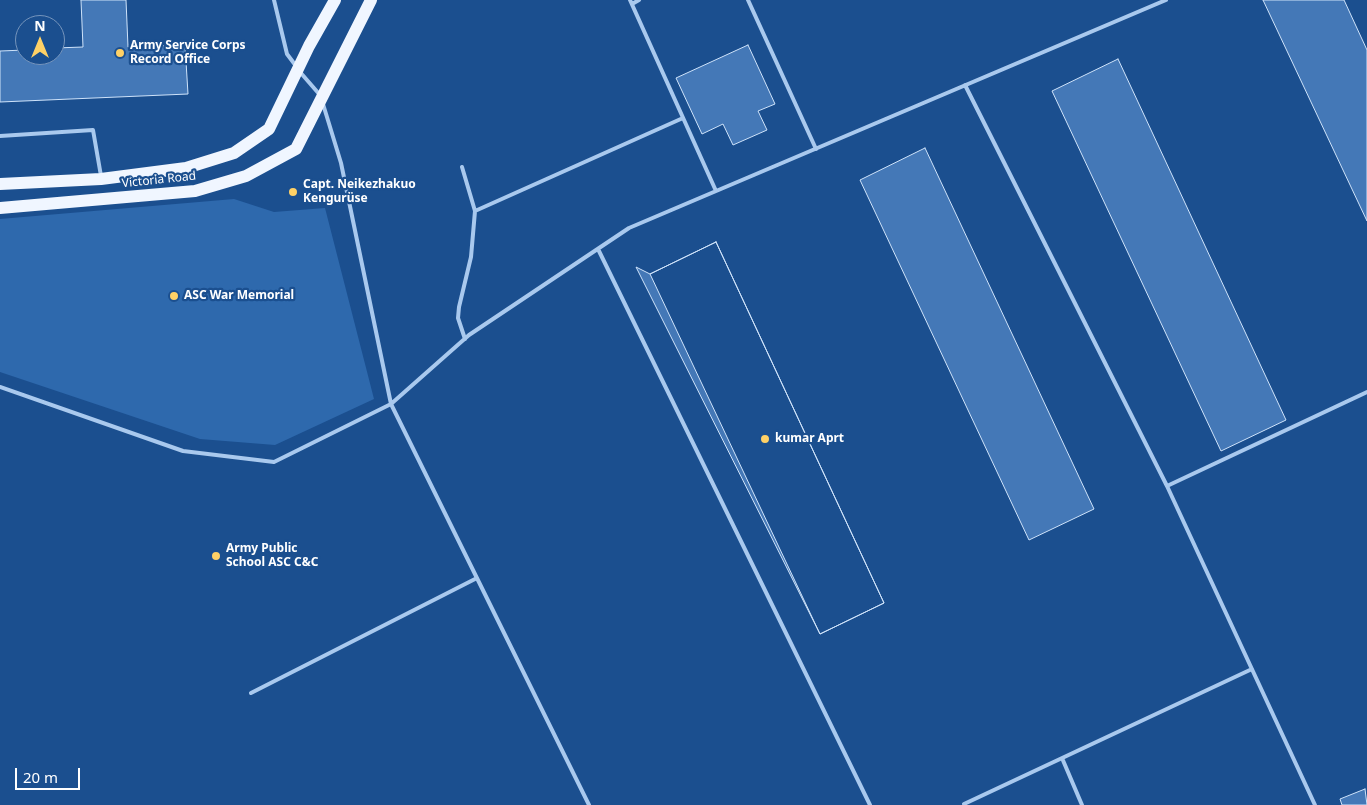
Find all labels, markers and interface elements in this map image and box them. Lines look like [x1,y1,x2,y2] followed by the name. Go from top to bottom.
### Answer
[15,15,65,65] north arrow
[34,16,46,35] text: N
[130,39,246,67] place label: Army Service Corps Record Office
[114,47,126,59] marker: Army Service Corps Record Office
[121,169,197,191] street label: Victoria Road
[303,178,416,206] place label: Capt. Neikezhakuo Kengurüse
[287,186,299,198] marker: Capt. Neikezhakuo Kengurüse
[184,289,294,303] place label: ASC War Memorial
[168,290,180,302] marker: ASC War Memorial
[775,432,844,446] place label: kumar Aprt
[759,433,771,445] marker: kumar Aprt
[226,542,318,570] place label: Army Public School ASC C&C
[210,550,222,562] marker: Army Public School ASC C&C
[18,758,82,790] scale bar
[23,767,58,787] text: 20 m

